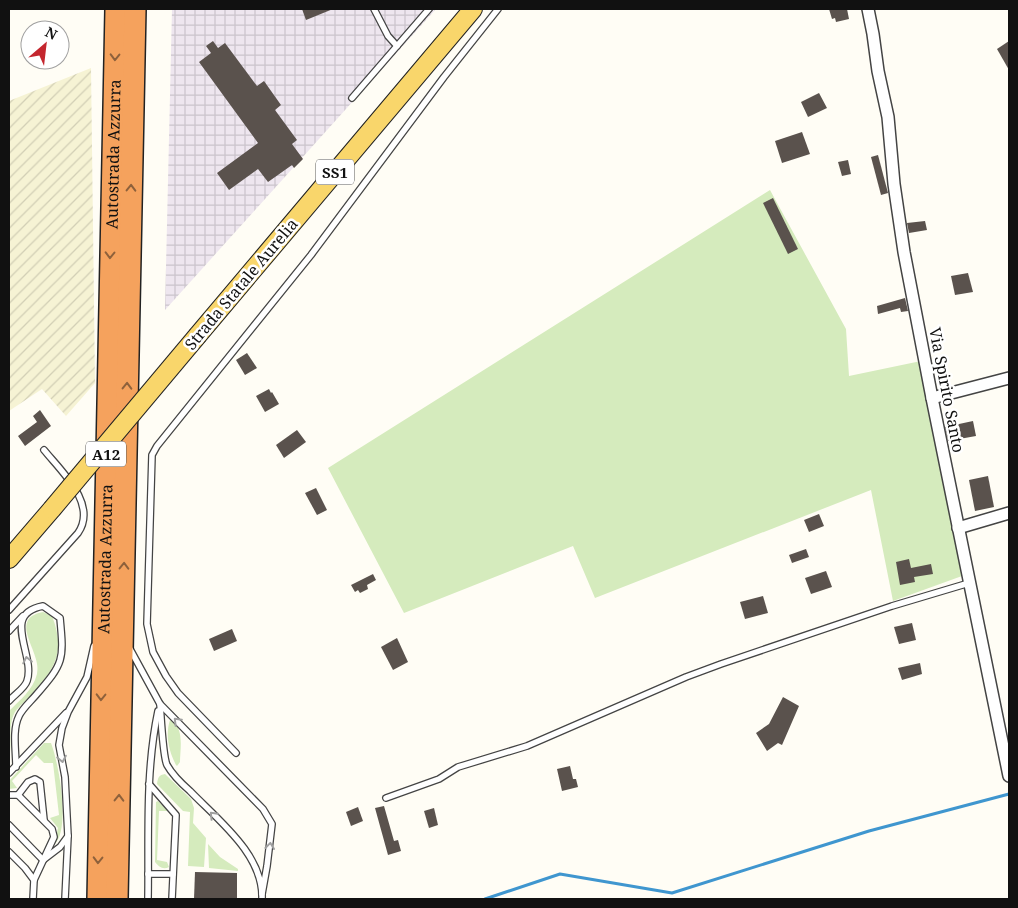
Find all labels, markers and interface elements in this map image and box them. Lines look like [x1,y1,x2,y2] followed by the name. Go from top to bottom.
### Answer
[20,20,70,70] north arrow
[42,22,61,44] text: N
[110,54,120,62] one-way arrow
[101,79,126,229] street label: Autostrada Azzurra
[316,160,354,184] road number: SS1
[126,184,137,192] one-way arrow
[179,214,303,354] street label: Strada Statale Aurelia
[105,251,116,259] one-way arrow
[924,325,970,455] street label: Via Spirito Santo
[122,381,133,389] one-way arrow
[86,442,126,466] road number: A12
[92,484,117,634] street label: Autostrada Azzurra
[119,561,129,569] one-way arrow
[22,656,32,665] one-way arrow
[96,694,106,702] one-way arrow
[173,718,182,727] one-way arrow
[56,754,66,763] one-way arrow
[114,794,124,802] one-way arrow
[209,811,218,820] one-way arrow
[264,841,275,849] one-way arrow
[93,856,104,864] one-way arrow

